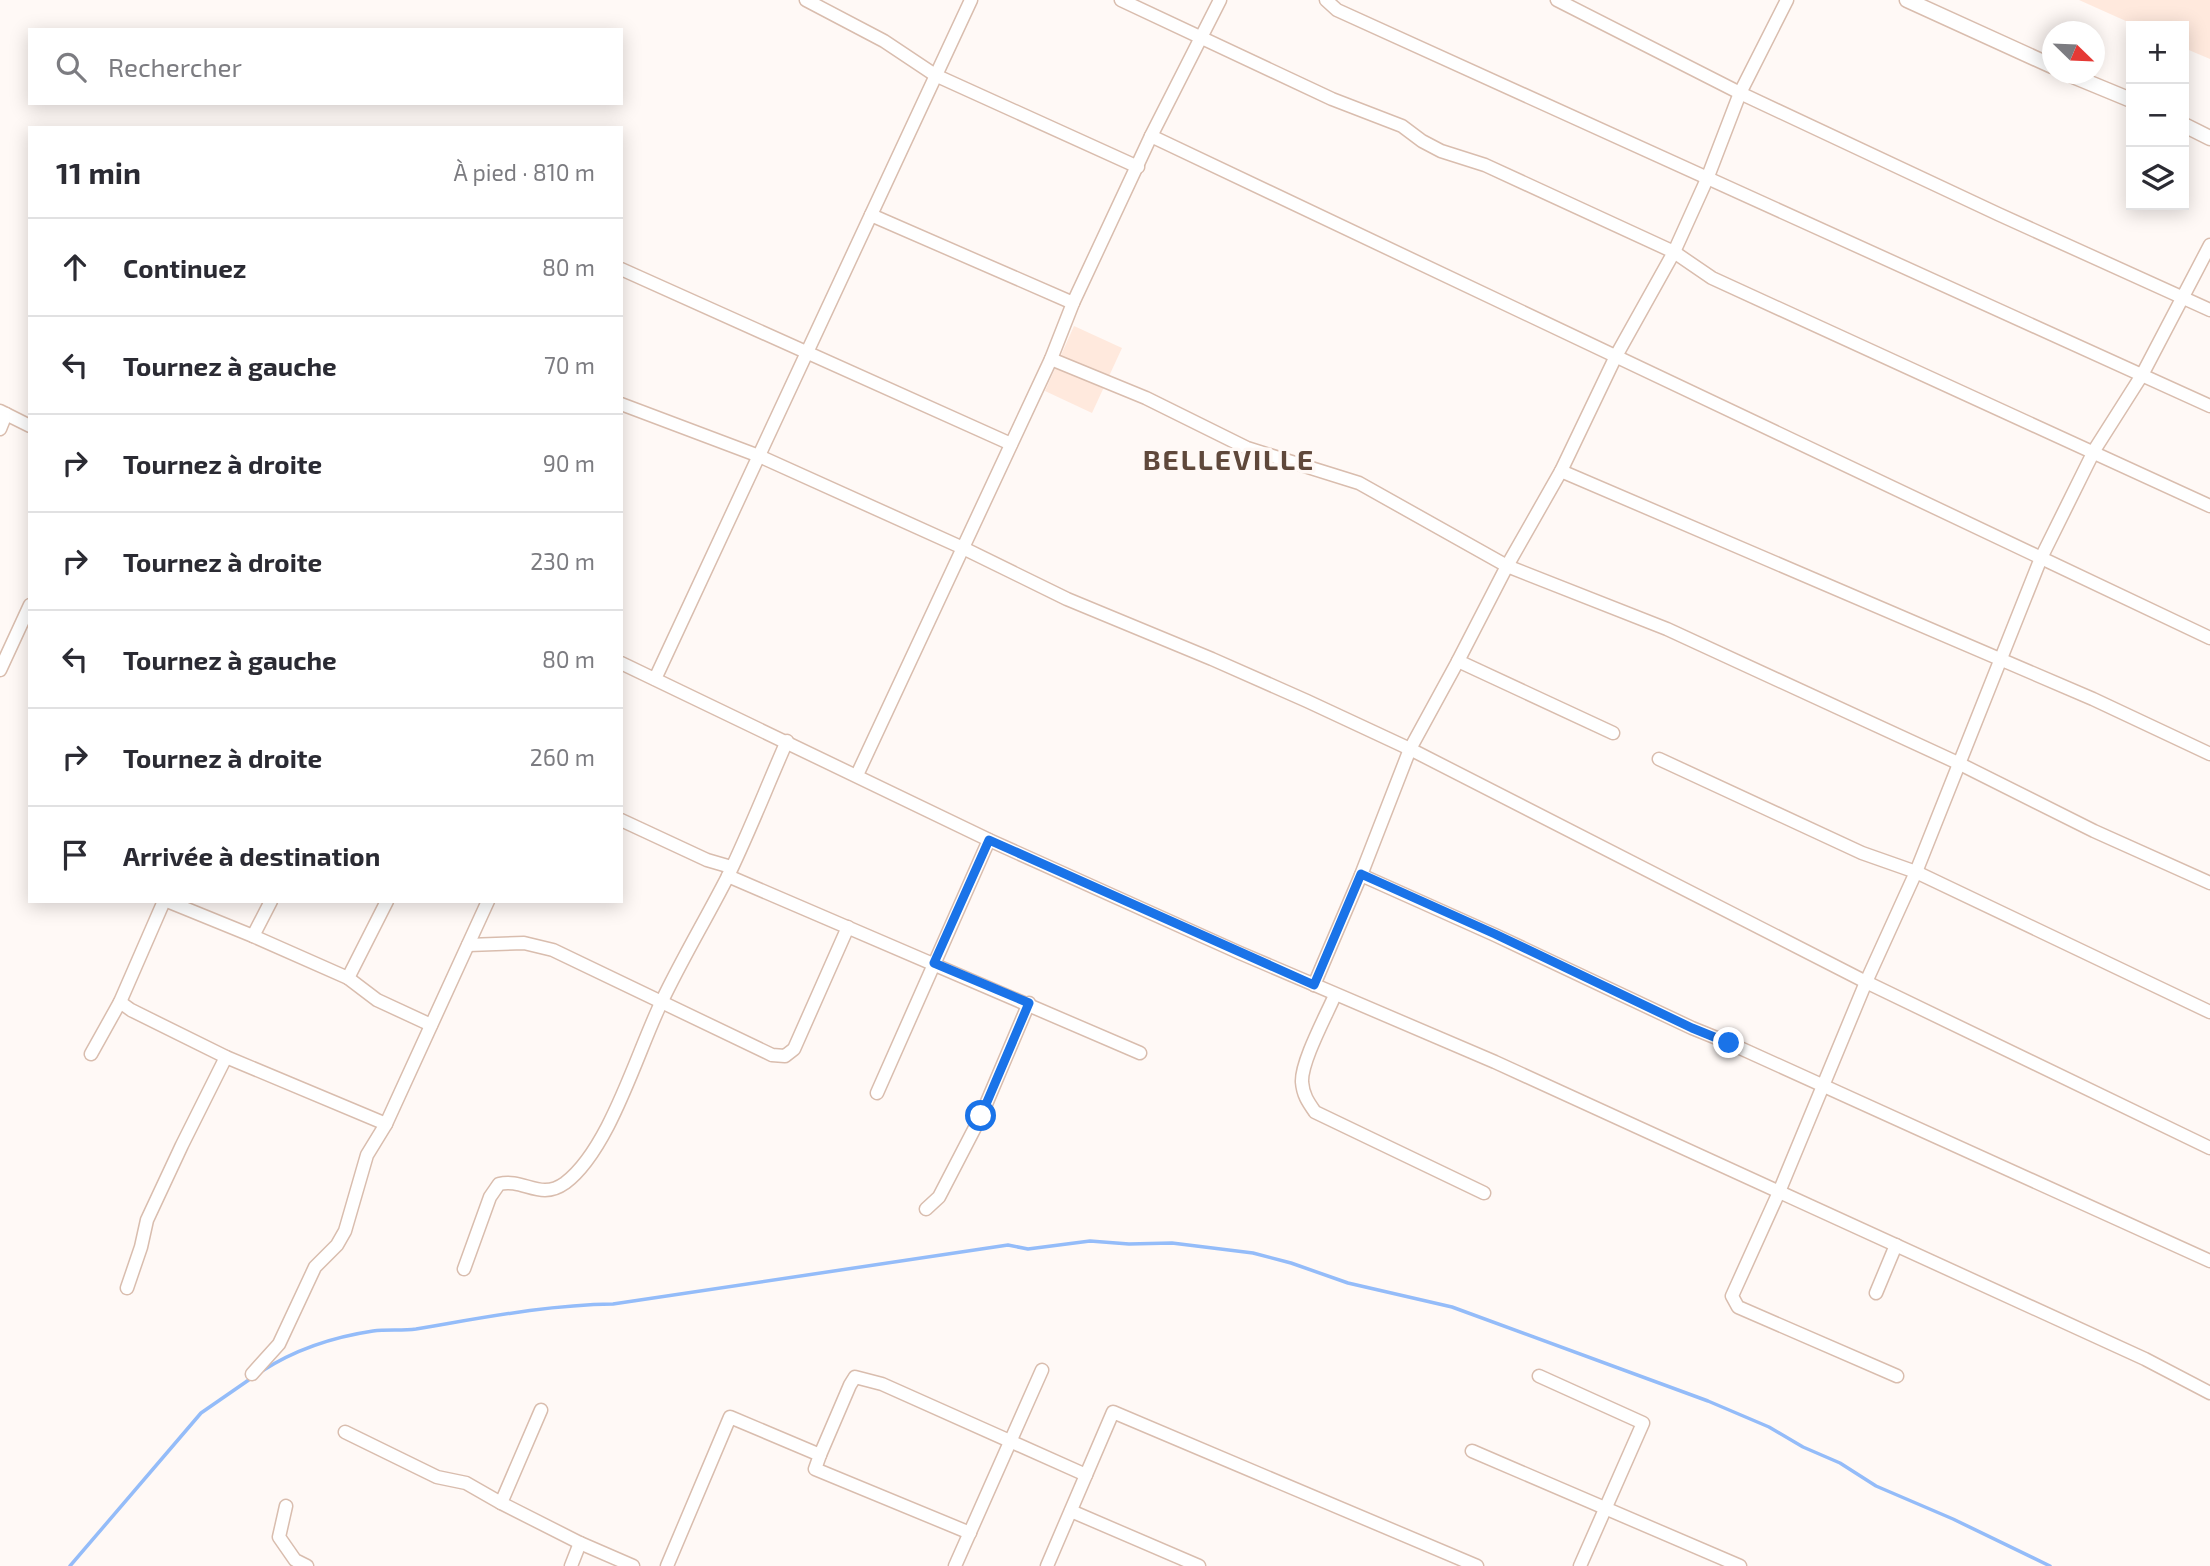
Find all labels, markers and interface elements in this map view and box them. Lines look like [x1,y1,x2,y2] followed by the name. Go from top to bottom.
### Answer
[2042,21,2105,84] north arrow
[2126,21,2189,210] map controls
[2126,21,2189,84] button: +
[28,28,623,105] search box
[52,48,90,86] icon: search
[108,51,242,82] text: Rechercher
[2126,84,2189,147] button: −
[2126,147,2189,210] button: layers
[56,154,141,190] text: 11 min
[454,158,595,186] text: À pied · 810 m
[56,248,94,286] icon: ahead
[123,252,246,283] text: Continuez
[542,253,595,281] text: 80 m
[56,346,94,384] icon: left
[123,350,337,381] text: Tournez à gauche
[544,351,595,379] text: 70 m
[1143,442,1315,476] district label: BELLEVILLE
[56,444,94,482] icon: right
[123,448,322,479] text: Tournez à droite
[543,449,595,477] text: 90 m
[56,542,94,580] icon: right
[123,546,322,577] text: Tournez à droite
[530,547,595,575] text: 230 m
[56,640,94,678] icon: left
[123,644,337,675] text: Tournez à gauche
[542,645,595,673] text: 80 m
[56,738,94,776] icon: right
[123,742,322,773] text: Tournez à droite
[530,743,595,771] text: 260 m
[56,836,94,874] icon: arrive
[123,840,380,871] text: Arrivée à destination
[1713,1027,1744,1058] route end
[965,1100,996,1131] route start

